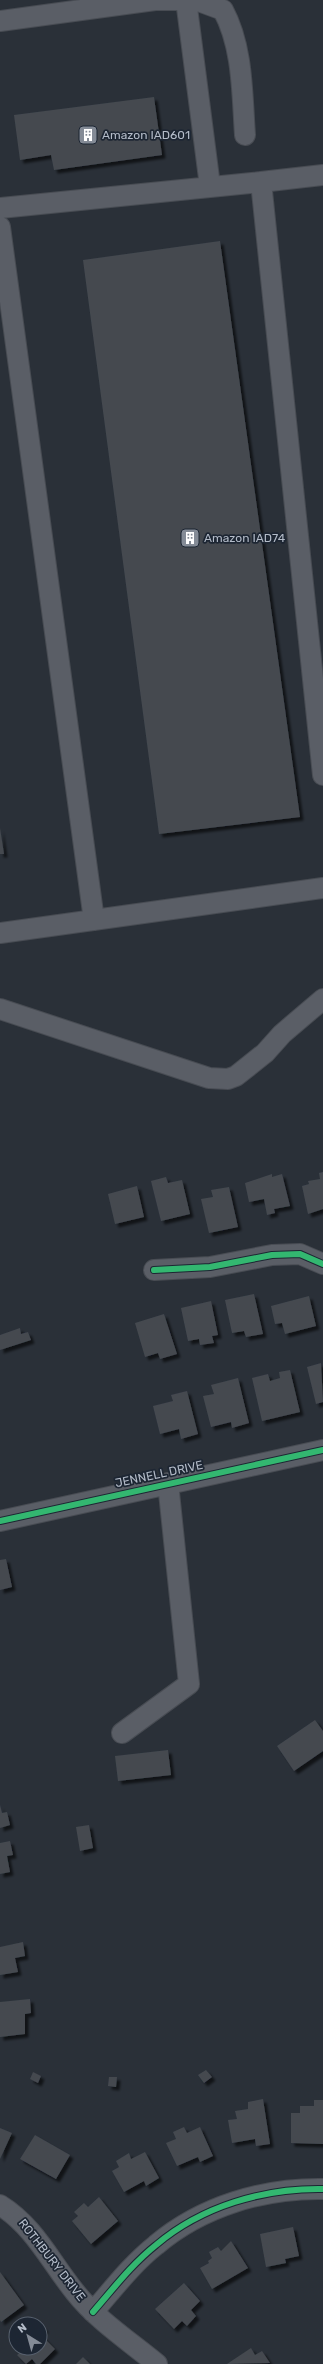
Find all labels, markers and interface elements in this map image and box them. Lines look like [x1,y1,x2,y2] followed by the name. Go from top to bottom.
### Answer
[77,124,99,146] building icon: Amazon IAD601
[102,128,190,142] place label: Amazon IAD601
[179,527,201,549] building icon: Amazon IAD74
[204,531,286,545] place label: Amazon IAD74
[114,1458,204,1490] street label: JENNELL DRIVE
[16,2216,88,2304] street label: ROTHBURY DRIVE
[8,2316,48,2356] north arrow
[15,2321,29,2336] text: N

